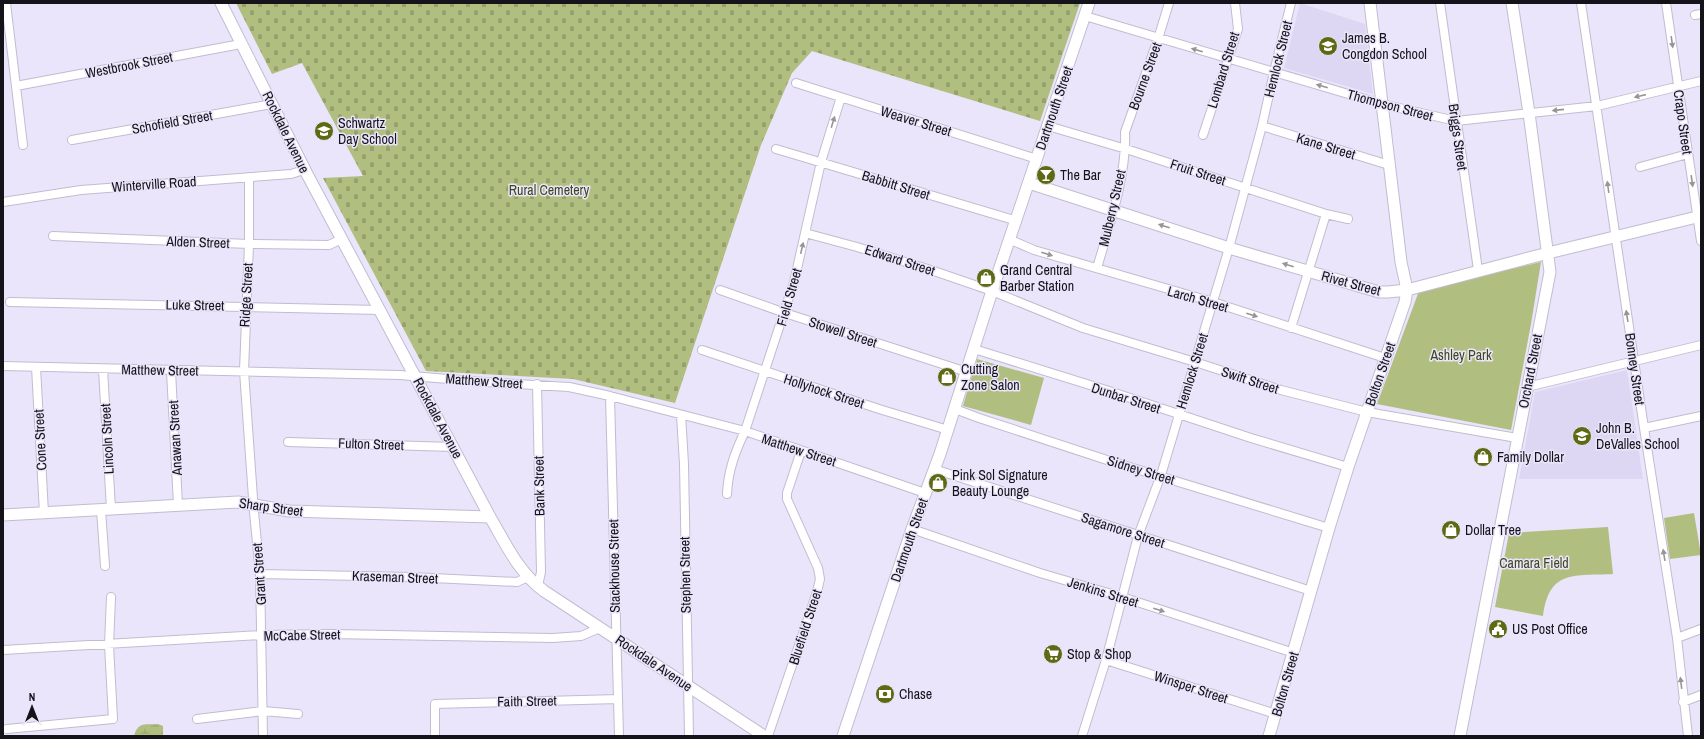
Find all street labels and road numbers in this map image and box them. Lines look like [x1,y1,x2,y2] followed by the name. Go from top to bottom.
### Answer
[1260,19,1296,99] street label: Hemlock Street
[1203,30,1243,110] street label: Lombard Street
[1124,40,1166,112] street label: Bourne Street
[84,48,174,82] street label: Westbrook Street
[1031,64,1077,152] street label: Dartmouth Street
[1345,85,1435,125] street label: Thompson Street
[258,88,314,176] street label: Rockdale Avenue
[1670,89,1696,155] street label: Crapo Street
[878,102,954,140] street label: Weaver Street
[1444,103,1472,171] street label: Briggs Street
[130,106,214,138] street label: Schofield Street
[1294,129,1358,163] street label: Kane Street
[1168,155,1228,189] street label: Fruit Street
[860,166,932,204] street label: Babbitt Street
[1094,168,1130,248] street label: Mulberry Street
[111,172,197,196] street label: Winterville Road
[165,232,230,252] street label: Alden Street
[863,240,937,280] street label: Edward Street
[235,262,257,328] street label: Ridge Street
[772,266,806,328] street label: Field Street
[1319,266,1383,300] street label: Rivet Street
[1165,282,1231,316] street label: Larch Street
[165,295,225,315] street label: Luke Street
[807,312,879,352] street label: Stowell Street
[1172,331,1212,411] street label: Hemlock Street
[1514,332,1546,410] street label: Orchard Street
[1621,332,1649,406] street label: Bonney Street
[1361,340,1399,408] street label: Bolton Street
[121,360,199,380] street label: Matthew Street
[1219,362,1281,398] street label: Swift Street
[445,369,523,393] street label: Matthew Street
[781,370,867,412] street label: Hollyhock Street
[409,374,467,462] street label: Rockdale Avenue
[1089,378,1163,418] street label: Dunbar Street
[164,400,186,477] street label: Anawan Street
[96,403,118,475] street label: Lincoln Street
[29,409,51,471] street label: Cone Street
[759,430,839,470] street label: Matthew Street
[338,434,404,454] street label: Fulton Street
[1105,451,1177,489] street label: Sidney Street
[529,456,549,516] street label: Bank Street
[238,494,304,520] street label: Sharp Street
[886,496,932,584] street label: Dartmouth Street
[1079,508,1167,552] street label: Sagamore Street
[604,519,624,613] street label: Stackhouse Street
[675,537,695,613] street label: Stephen Street
[248,542,270,606] street label: Grant Street
[352,567,438,587] street label: Kraseman Street
[1065,573,1141,611] street label: Jenkins Street
[784,587,826,667] street label: Bluefield Street
[264,625,340,645] street label: McCabe Street
[612,631,696,695] street label: Rockdale Avenue
[1267,650,1303,718] street label: Bolton Street
[1152,667,1230,707] street label: Winsper Street
[497,691,557,711] street label: Faith Street

